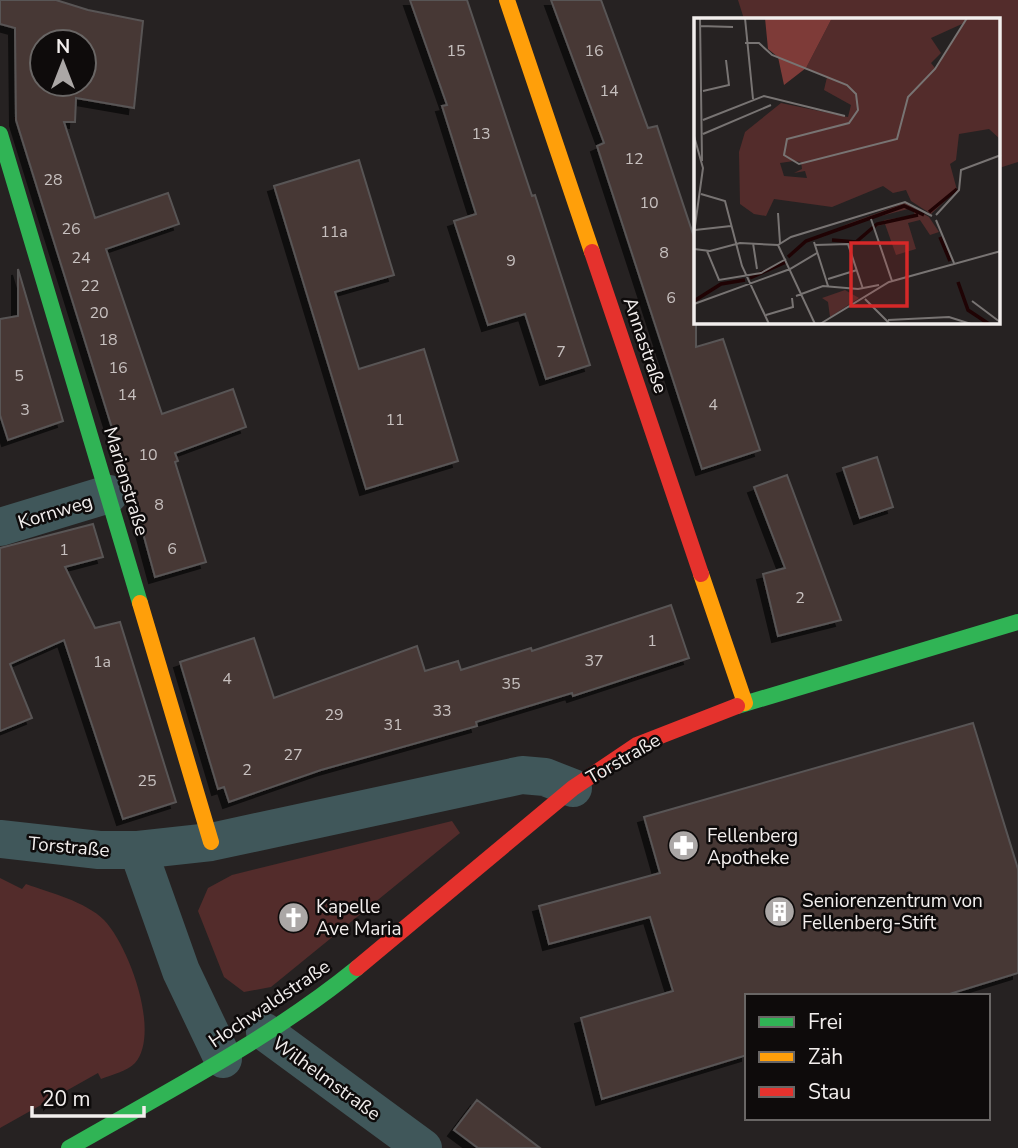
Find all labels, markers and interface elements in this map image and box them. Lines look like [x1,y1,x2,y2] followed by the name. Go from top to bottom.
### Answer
[694,18,1000,324] inset map
[28,28,98,98] north arrow
[56,34,70,60] text: N
[446,40,466,62] house number: 15
[584,40,604,62] house number: 16
[599,80,619,102] house number: 14
[471,123,491,145] house number: 13
[624,148,644,170] house number: 12
[43,169,63,191] house number: 28
[639,192,659,214] house number: 10
[61,218,81,240] house number: 26
[320,221,348,243] house number: 11a
[659,242,669,264] house number: 8
[71,247,91,269] house number: 24
[506,250,516,272] house number: 9
[80,275,100,297] house number: 22
[666,287,676,309] house number: 6
[617,294,674,397] street label: Annastraße
[89,302,109,324] house number: 20
[98,329,118,351] house number: 18
[556,341,566,363] house number: 7
[108,357,128,379] house number: 16
[14,365,24,387] house number: 5
[117,384,137,406] house number: 14
[708,394,718,416] house number: 4
[20,399,30,421] house number: 3
[385,409,405,431] house number: 11
[97,424,155,539] street label: Marienstraße
[138,444,158,466] house number: 10
[15,488,96,536] street label: Kornweg
[154,494,164,516] house number: 8
[167,538,177,560] house number: 6
[59,539,69,561] house number: 1
[795,587,805,609] house number: 2
[647,630,657,652] house number: 1
[584,650,604,672] house number: 37
[93,651,111,673] house number: 1a
[222,668,232,690] house number: 4
[501,673,521,695] house number: 35
[432,700,452,722] house number: 33
[324,704,344,726] house number: 29
[383,714,403,736] house number: 31
[582,727,665,791] street label: Torstraße
[283,744,303,766] house number: 27
[242,759,252,781] house number: 2
[137,770,157,792] house number: 25
[707,823,798,871] place label: Fellenberg Apotheke
[667,829,701,863] pharmacy icon: Fellenberg Apotheke
[27,830,111,863] street label: Torstraße
[802,888,983,936] place label: Seniorenzentrum von Fellenberg-Stift
[316,894,402,942] place label: Kapelle Ave Maria
[762,894,796,928] building icon: Seniorenzentrum von Fellenberg-Stift
[276,900,310,934] church icon: Kapelle Ave Maria
[204,954,335,1054] street label: Hochwaldstraße
[745,994,990,1120] legend
[808,1008,843,1036] text: Frei
[267,1031,386,1127] street label: Wilhelmstraße
[808,1043,843,1071] text: Zäh
[32,1074,144,1118] scale bar
[808,1078,851,1106] text: Stau
[42,1085,91,1113] text: 20 m

